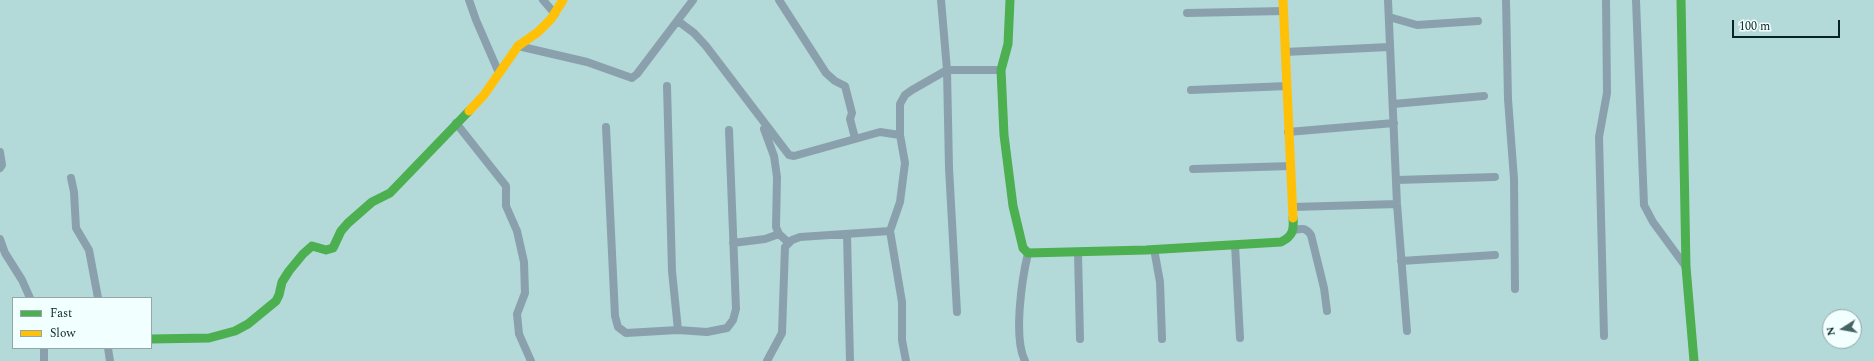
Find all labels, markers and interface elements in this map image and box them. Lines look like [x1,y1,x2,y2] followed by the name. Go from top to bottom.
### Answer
[1734,12,1842,38] scale bar
[1739,17,1770,36] text: 100 m
[12,297,152,349] legend
[50,304,72,323] text: Fast
[1822,309,1862,349] north arrow
[50,324,75,343] text: Slow
[1822,325,1840,337] text: N

